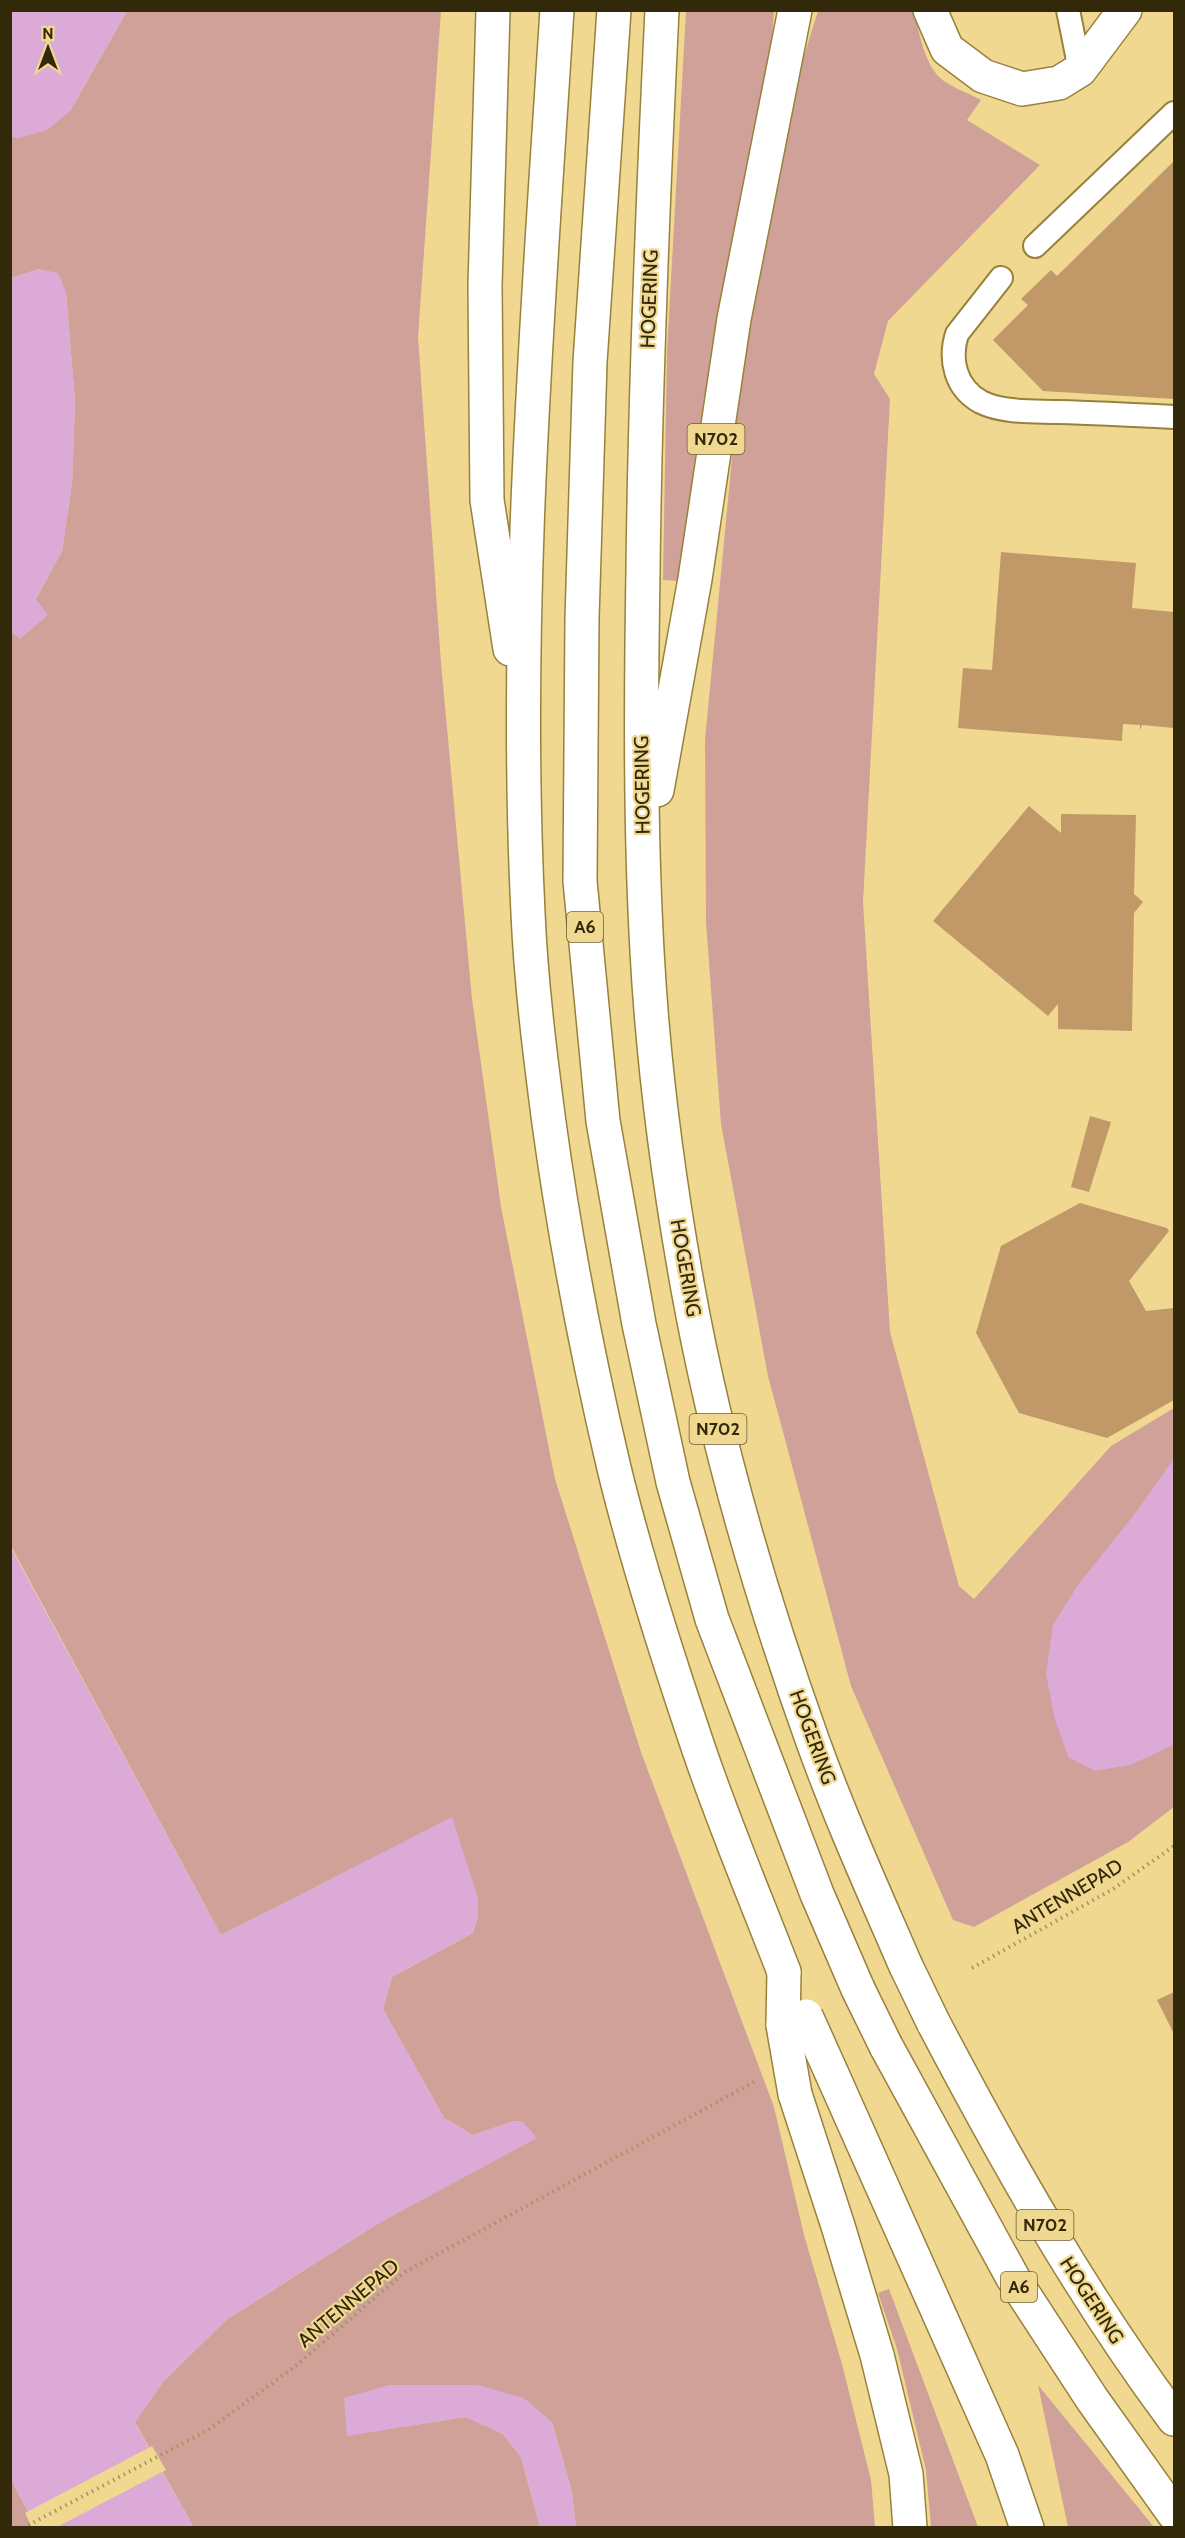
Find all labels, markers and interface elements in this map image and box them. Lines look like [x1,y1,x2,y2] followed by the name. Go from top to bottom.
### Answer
[18,18,78,78] north arrow
[42,24,54,43] text: N
[635,249,663,349] street label: HOGERING
[688,424,744,454] road number: N702
[629,735,655,835] street label: HOGERING
[567,912,603,942] road number: A6
[666,1217,706,1319] street label: HOGERING
[690,1414,746,1444] road number: N702
[785,1687,841,1787] street label: HOGERING
[1007,1854,1127,1938] street label: ANTENNEPAD
[1016,2210,1074,2240] road number: N702
[1055,2252,1129,2348] street label: HOGERING
[292,2254,404,2352] street label: ANTENNEPAD
[1001,2272,1037,2302] road number: A6

